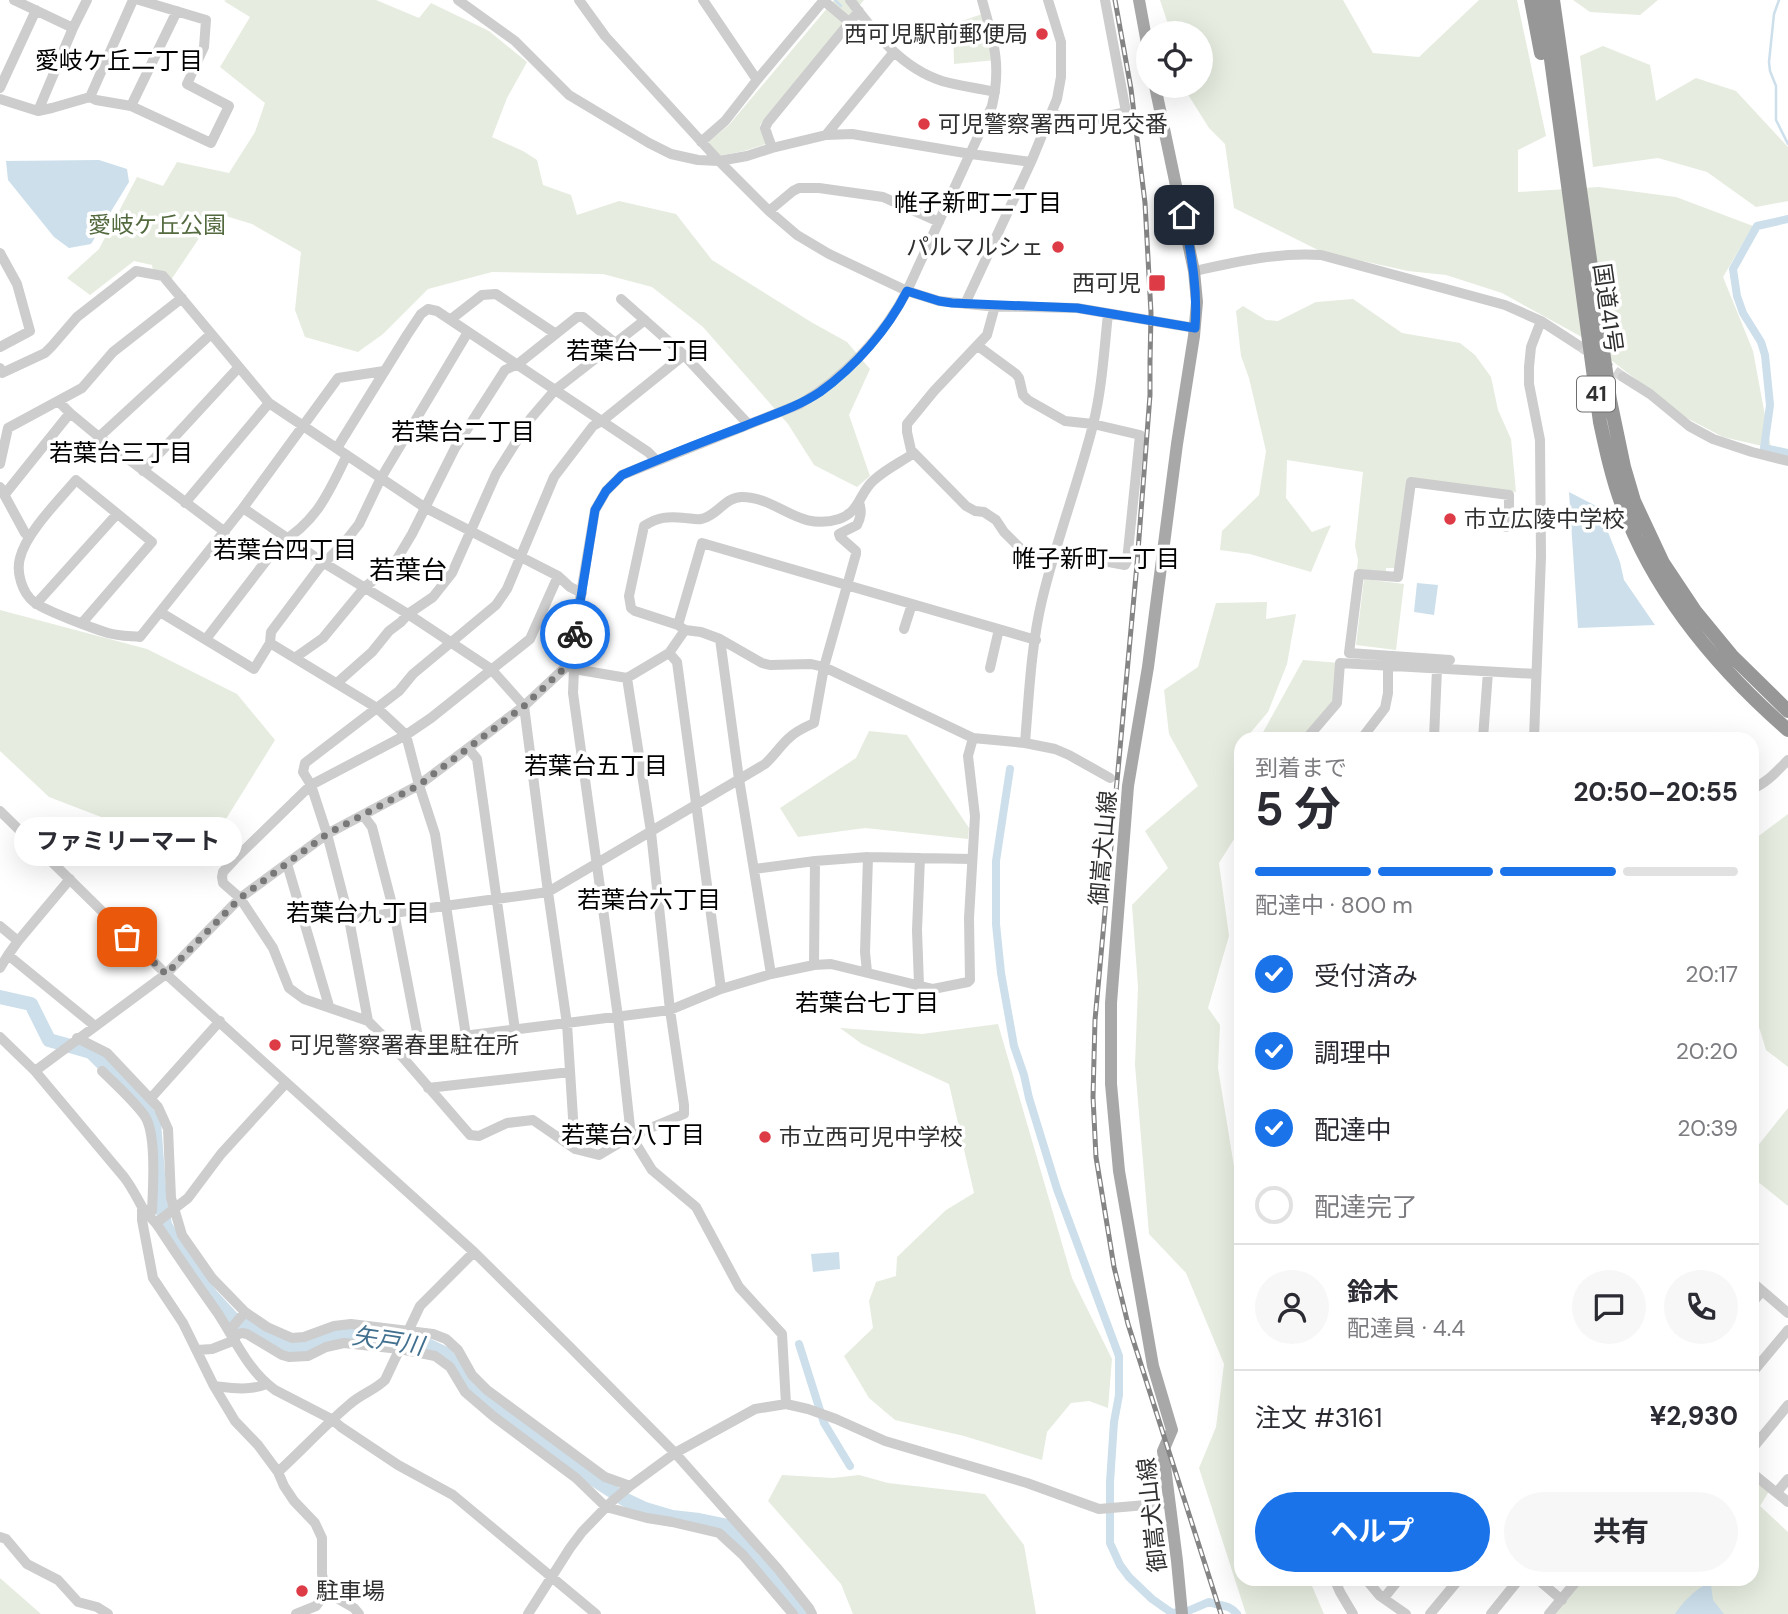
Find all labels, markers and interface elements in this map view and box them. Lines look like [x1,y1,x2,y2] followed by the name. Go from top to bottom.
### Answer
[844,19,1028,49] place label: 西可児駅前郵便局
[1136,21,1213,98] map controls
[1136,21,1213,98] button: locate
[1034,26,1050,42] marker: 西可児駅前郵便局
[35,45,203,76] district label: 愛岐ケ丘二丁目
[938,109,1168,139] place label: 可児警察署西可児交番
[916,116,932,132] marker: 可児警察署西可児交番
[1154,185,1214,245] pin
[894,187,1062,218] district label: 帷子新町二丁目
[1165,196,1203,234] icon: home
[88,210,226,240] park label: 愛岐ケ丘公園
[906,232,1044,262] place label: パルマルシェ
[1050,239,1066,255] marker: パルマルシェ
[1587,261,1629,355] street label: 国道41号
[1072,268,1141,298] place label: 西可児
[1147,273,1167,293] marker: 西可児
[566,335,710,366] district label: 若葉台一丁目
[1577,376,1615,412] road number: 41
[391,416,535,447] district label: 若葉台二丁目
[49,437,193,468] district label: 若葉台三丁目
[1464,504,1625,534] place label: 市立広陵中学校
[1442,511,1458,527] marker: 市立広陵中学校
[213,534,357,565] district label: 若葉台四丁目
[1012,543,1180,574] district label: 帷子新町一丁目
[369,553,447,587] district label: 若葉台
[540,599,610,669] courier
[556,615,594,653] icon: bike
[524,750,668,781] district label: 若葉台五丁目
[1255,753,1347,783] text: 到着まで
[1573,775,1738,809] text: 20:50–20:55
[1255,779,1340,839] text: 5 分
[1083,789,1123,907] street label: 御嵩犬山線
[13,818,241,867] callout: ファミリーマート
[36,826,220,856] text: ファミリーマート
[577,884,721,915] district label: 若葉台六丁目
[1255,890,1413,920] text: 配達中 · 800 m
[286,897,430,928] district label: 若葉台九丁目
[97,907,157,967] pin
[108,918,146,956] icon: bag
[1255,955,1293,993] icon: check
[1314,959,1418,993] text: 受付済み
[1685,959,1738,989] text: 20:17
[795,987,939,1018] district label: 若葉台七丁目
[289,1030,519,1060] place label: 可児警察署春里駐在所
[1255,1032,1293,1070] icon: check
[1314,1036,1392,1070] text: 調理中
[1676,1036,1738,1066] text: 20:20
[267,1037,283,1053] marker: 可児警察署春里駐在所
[1255,1109,1293,1147] icon: check
[1314,1113,1392,1147] text: 配達中
[1677,1113,1738,1143] text: 20:39
[561,1119,705,1150] district label: 若葉台八丁目
[779,1122,963,1152] place label: 市立西可児中学校
[757,1129,773,1145] marker: 市立西可児中学校
[1314,1190,1418,1224] text: 配達完了
[1255,1270,1329,1344] button: person
[1572,1270,1646,1344] button: chat
[1664,1270,1738,1344] button: phone
[1347,1275,1399,1309] text: 鈴木
[1347,1313,1465,1343] text: 配達員 · 4.4
[350,1320,429,1362] water label: 矢戸川
[1649,1399,1738,1433] text: ¥2,930
[1255,1401,1382,1435] text: 注文 #3161
[1131,1456,1173,1574] street label: 御嵩犬山線
[1255,1492,1490,1572] button: ヘルプ
[1504,1492,1738,1572] button: 共有
[316,1576,385,1606] place label: 駐車場
[294,1583,310,1599] marker: 駐車場

